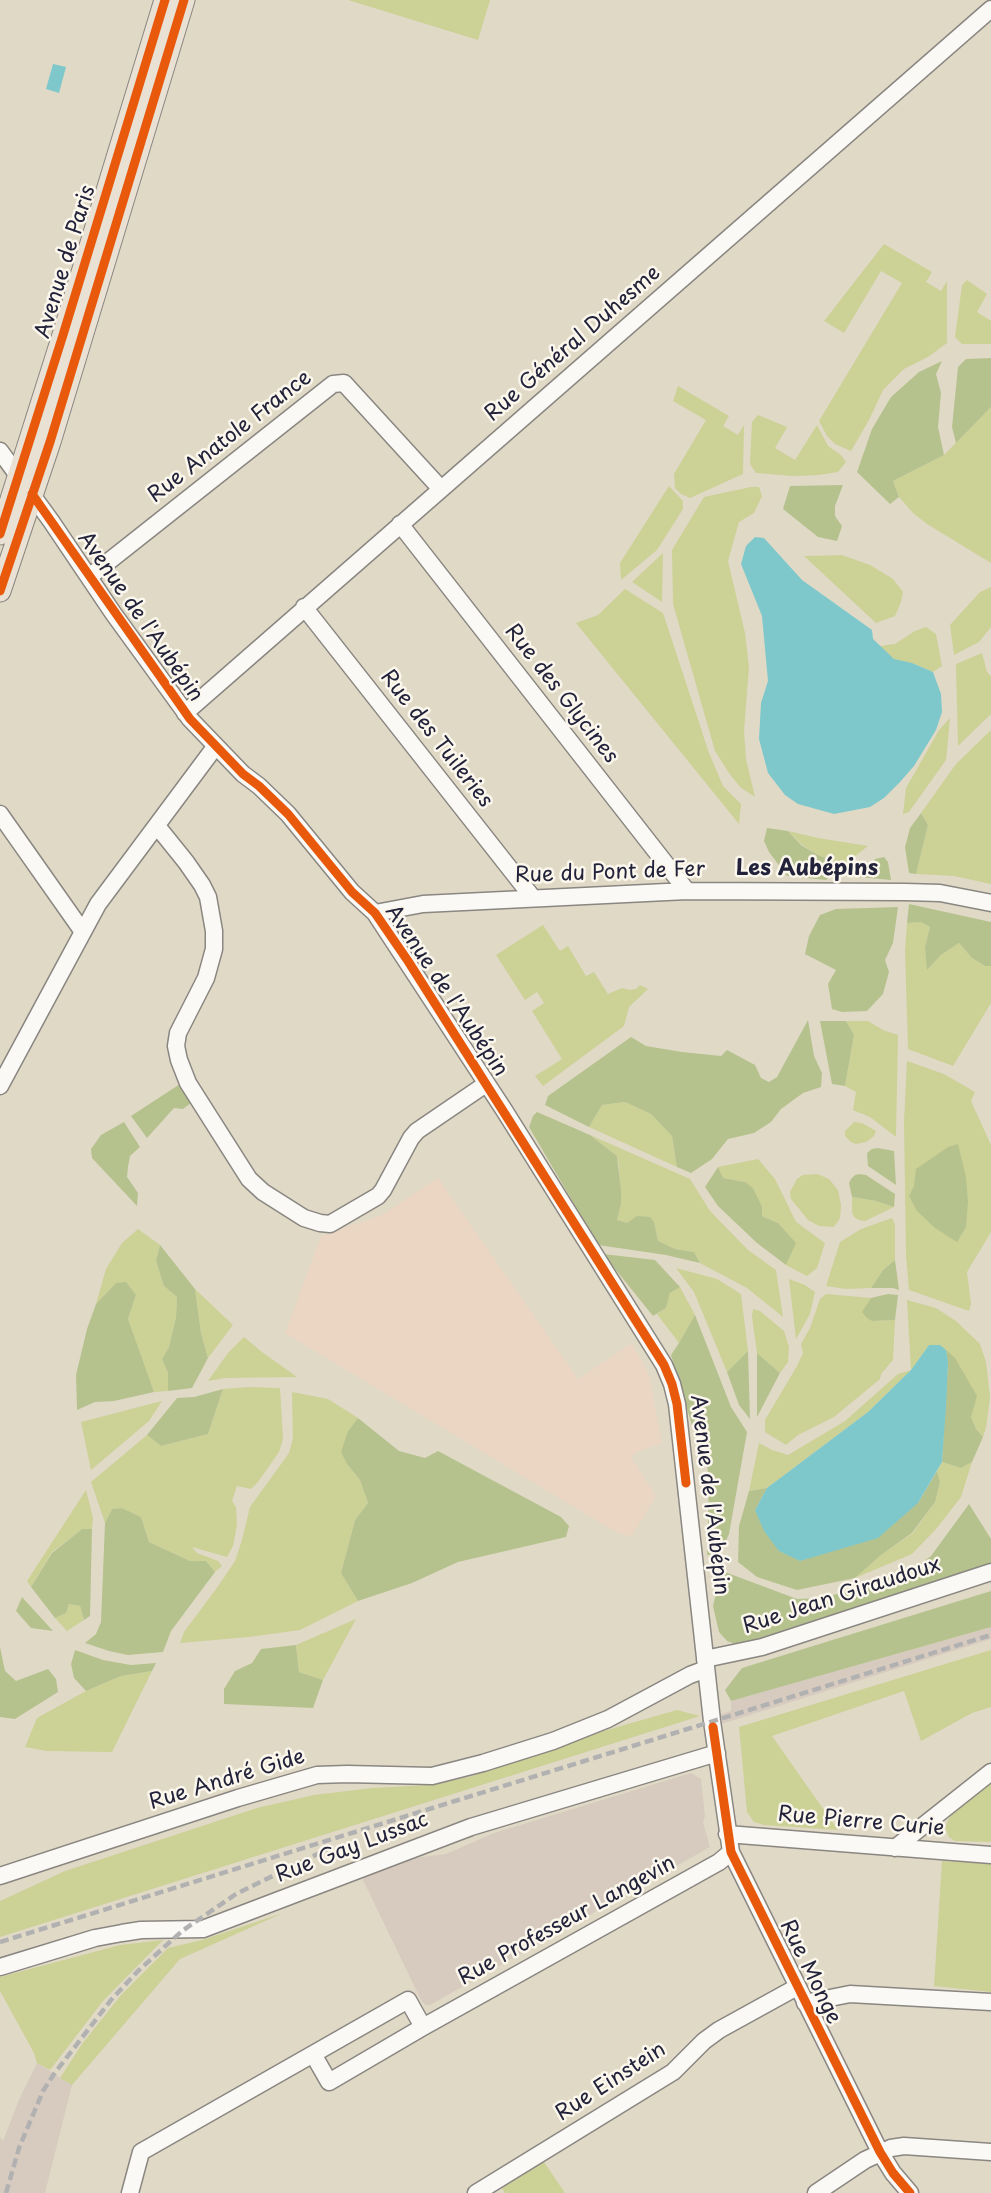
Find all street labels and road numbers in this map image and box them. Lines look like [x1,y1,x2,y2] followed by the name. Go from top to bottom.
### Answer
[31,182,101,342] street label: Avenue de Paris
[480,261,666,427] street label: Rue Général Duhesme
[143,365,317,509] street label: Rue Anatole France
[72,527,208,707] street label: Avenue de l'Aubépin
[499,619,623,769] street label: Rue des Glycines
[374,665,498,813] street label: Rue des Tuileries
[514,857,706,889] street label: Rue du Pont de Fer
[379,900,513,1082] street label: Avenue de l'Aubépin
[684,1393,734,1597] street label: Avenue de l'Aubépin
[740,1552,944,1640] street label: Rue Jean Giraudoux
[146,1744,308,1816] street label: Rue André Gide
[777,1802,945,1842] street label: Rue Pierre Curie
[272,1807,432,1889] street label: Rue Gay Lussac
[454,1851,680,1991] street label: Rue Professeur Langevin
[774,1916,846,2028] street label: Rue Monge
[551,2037,671,2127] street label: Rue Einstein

